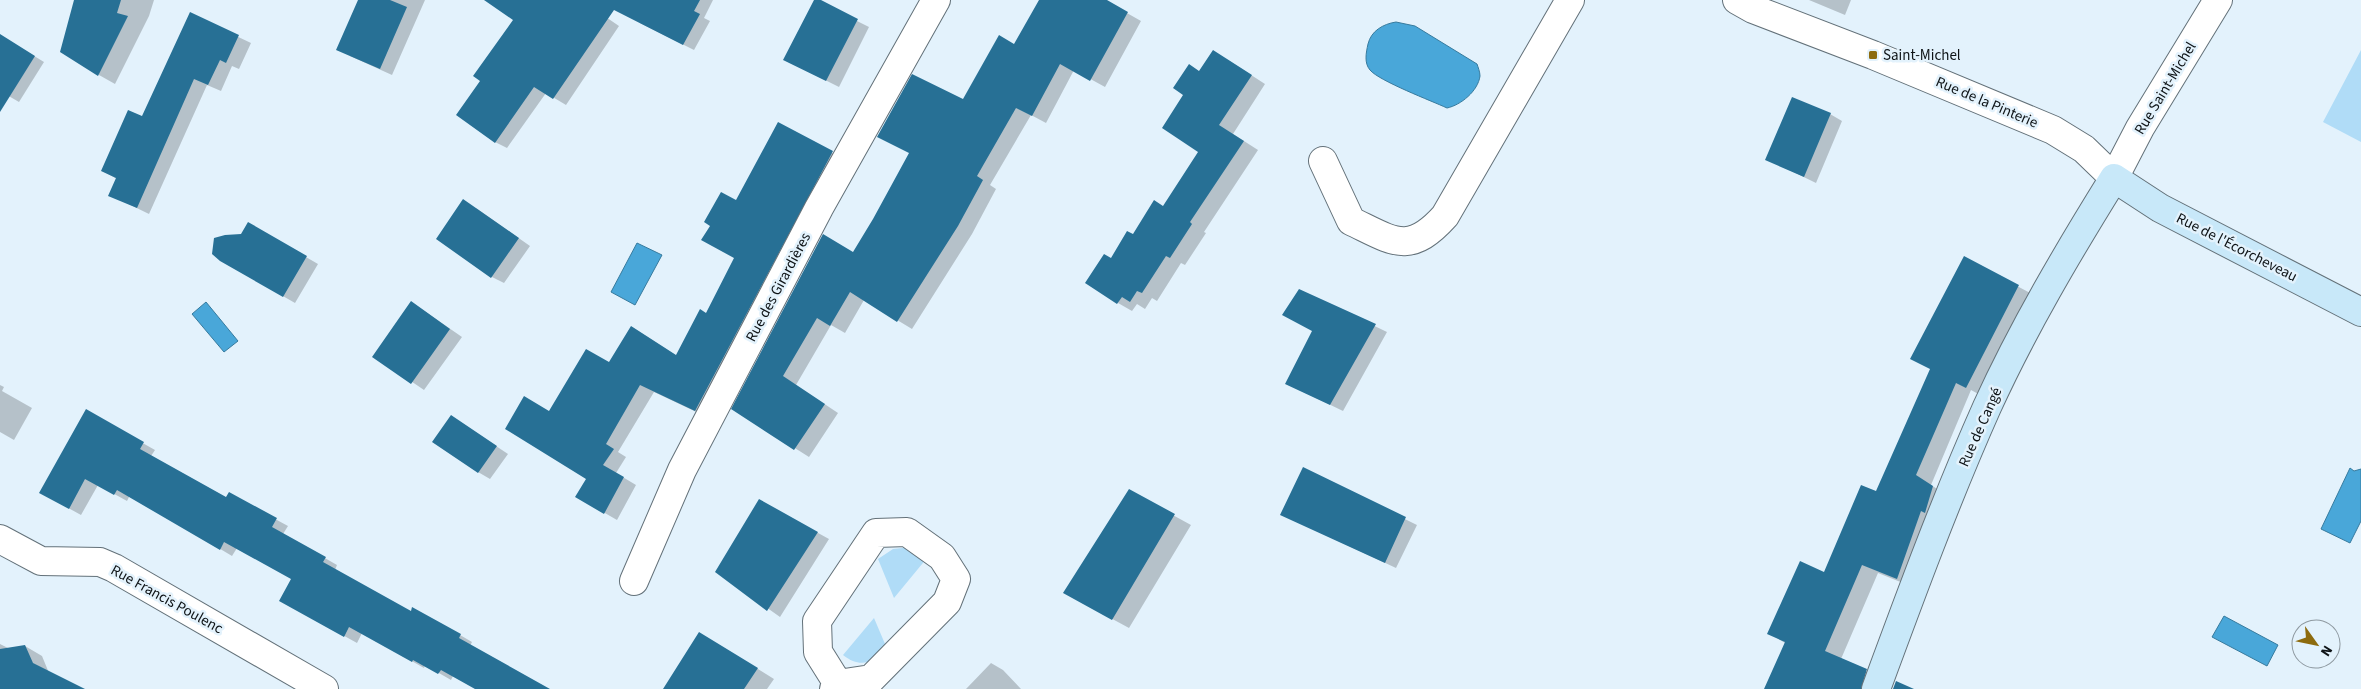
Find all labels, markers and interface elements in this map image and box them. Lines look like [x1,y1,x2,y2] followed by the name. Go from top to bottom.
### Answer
[2129,38,2202,139] street label: Rue Saint-Michel
[1883,45,1961,66] place label: Saint-Michel
[1867,49,1879,61] marker: Saint-Michel
[1932,71,2041,133] street label: Rue de la Pinterie
[2173,208,2301,287] street label: Rue de l'Écorcheveau
[741,229,816,346] street label: Rue des Girardières
[1954,384,2007,470] street label: Rue de Cangé
[107,560,227,639] street label: Rue Francis Poulenc
[2291,619,2341,669] north arrow
[2315,641,2337,660] text: N

